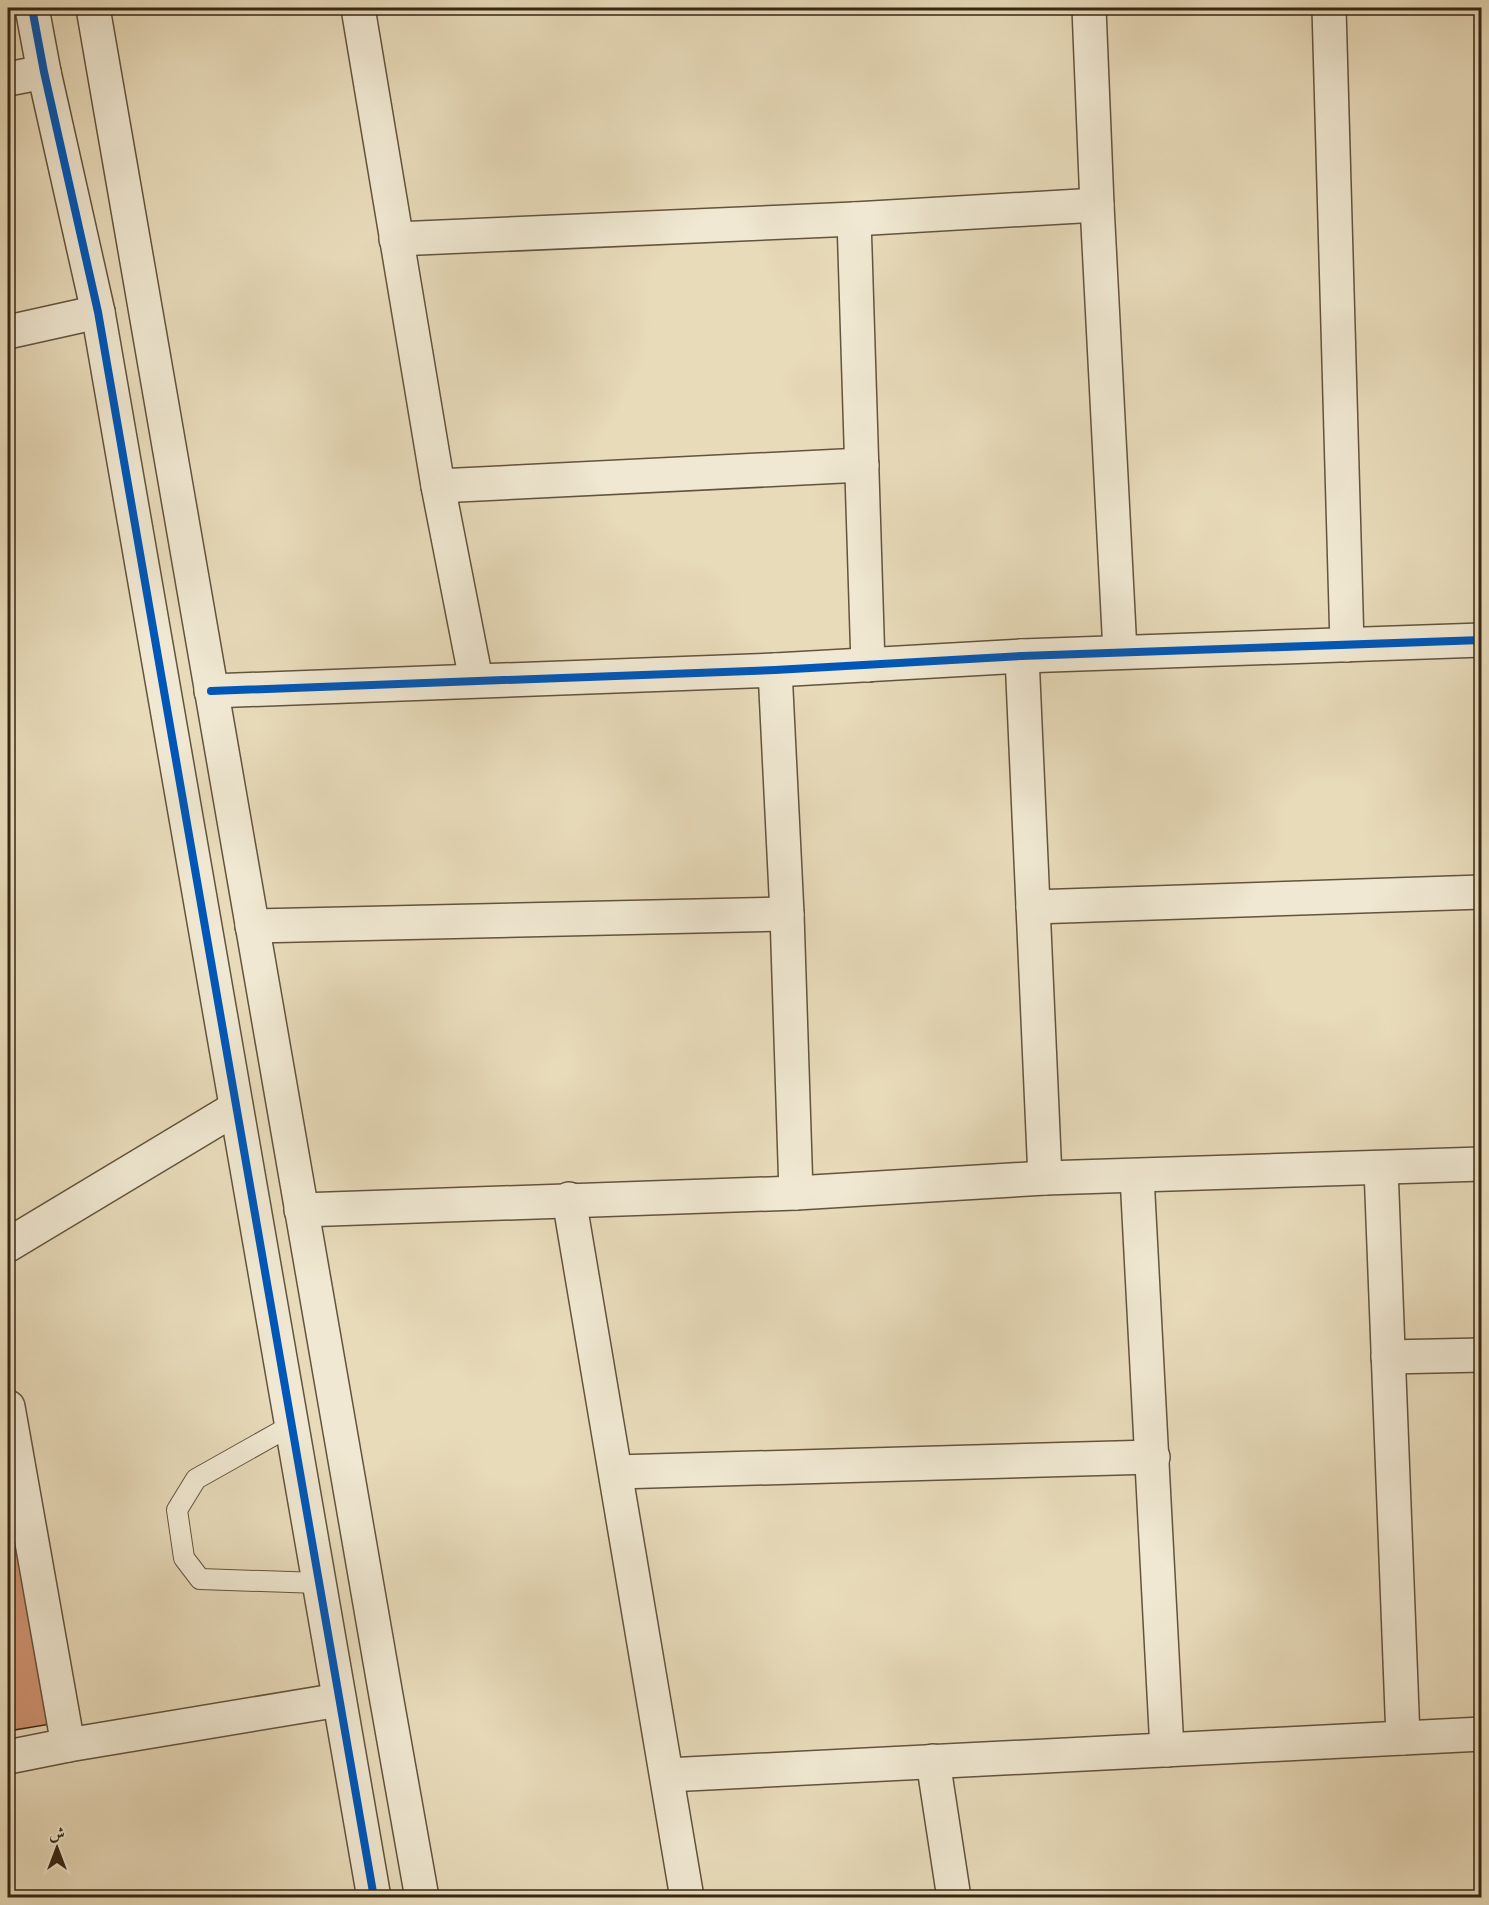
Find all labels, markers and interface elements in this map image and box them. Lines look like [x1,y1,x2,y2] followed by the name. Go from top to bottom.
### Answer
[27,1818,87,1878] north arrow
[49,1821,65,1845] text: ش

